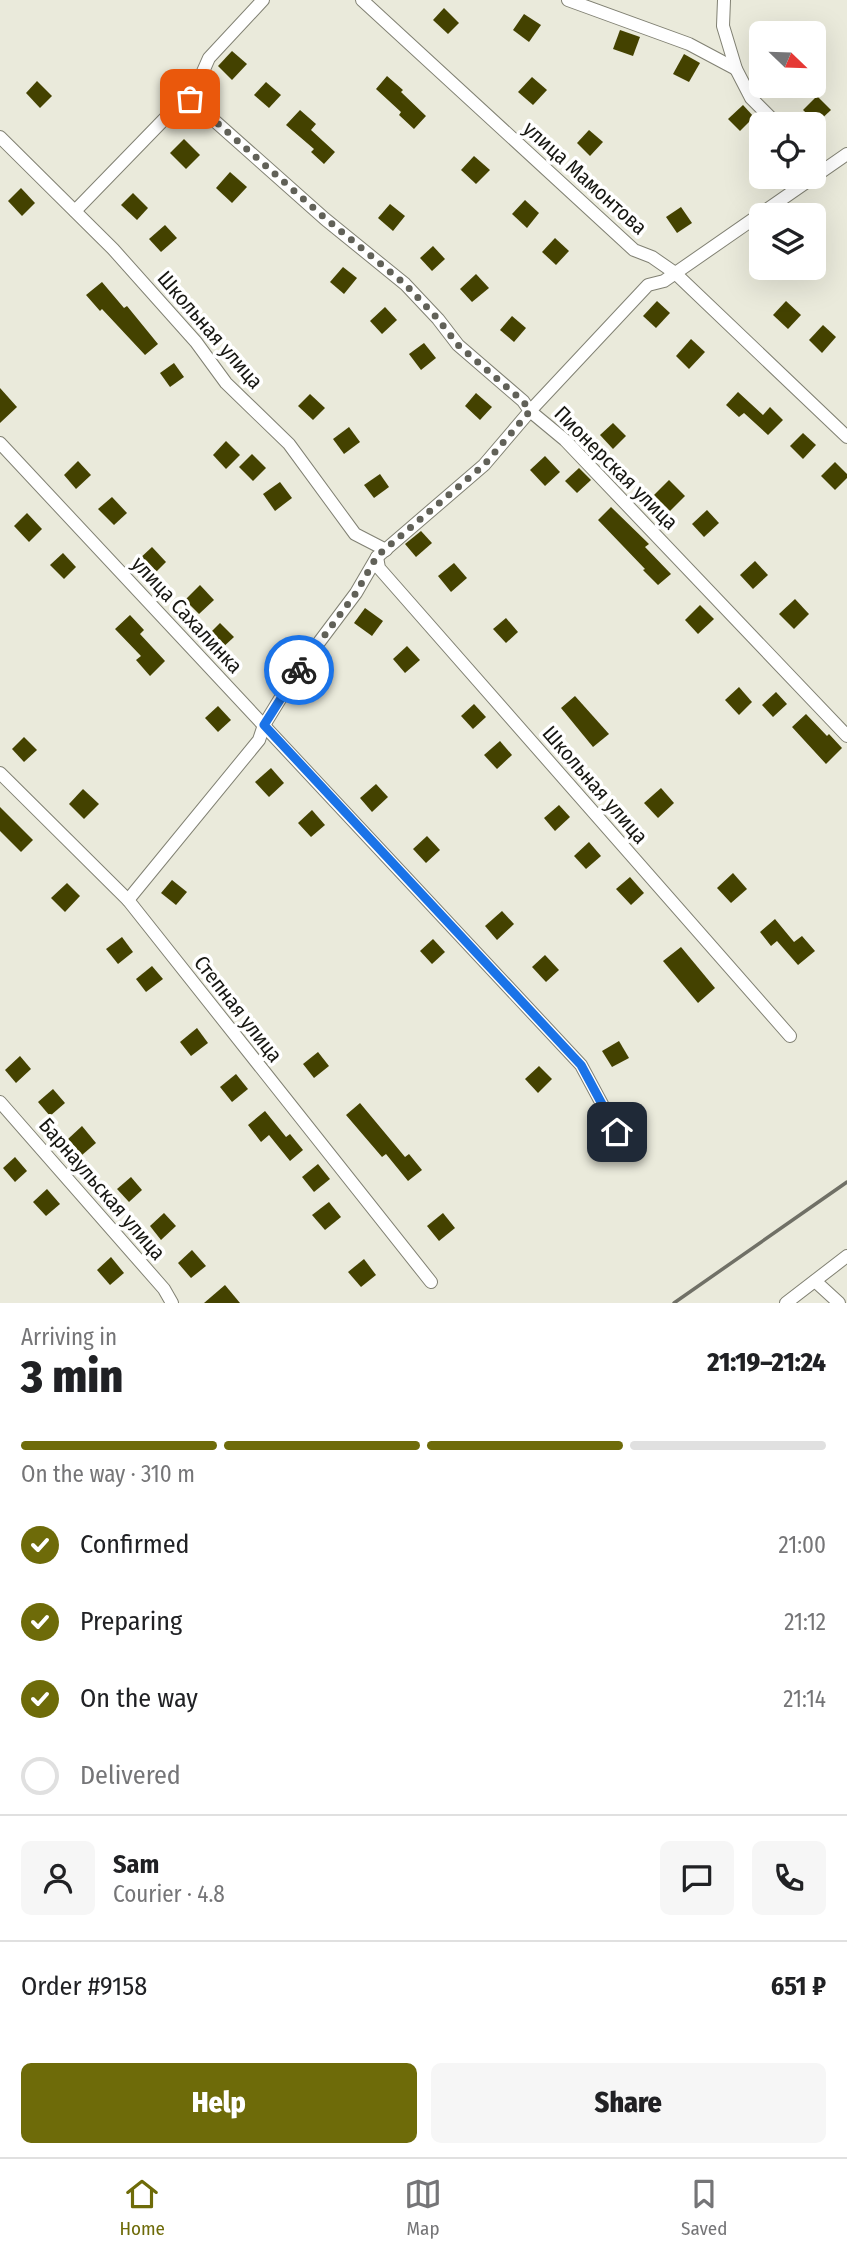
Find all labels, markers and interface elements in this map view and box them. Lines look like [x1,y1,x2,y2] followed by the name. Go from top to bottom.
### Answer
[749,21,826,98] north arrow
[749,21,826,280] map controls
[160,69,220,129] pin
[171,80,209,118] icon: bag
[749,112,826,189] button: locate
[518,116,652,240] street label: улица Мамонтова
[749,203,826,280] button: layers
[152,266,268,394] street label: Школьная улица
[549,401,683,535] street label: Пионерская улица
[126,551,248,679] street label: улица Сахалинка
[264,635,334,705] courier
[280,651,318,689] icon: bike
[537,721,653,849] street label: Школьная улица
[188,950,288,1068] street label: Степная улица
[587,1102,647,1162] pin
[33,1113,171,1265] street label: Барнаульская улица
[598,1113,636,1151] icon: home
[21,1323,117,1351] text: Arriving in
[707,1347,826,1378] text: 21:19–21:24
[21,1349,123,1404] text: 3 min
[21,1460,195,1488] text: On the way · 310 m
[21,1526,59,1564] icon: check
[80,1529,190,1560] text: Confirmed
[779,1531,826,1559] text: 21:00
[21,1603,59,1641] icon: check
[80,1606,182,1637] text: Preparing
[784,1608,826,1636] text: 21:12
[21,1680,59,1718] icon: check
[80,1683,198,1714] text: On the way
[783,1685,826,1713] text: 21:14
[80,1760,181,1791] text: Delivered
[21,1841,95,1915] button: person
[660,1841,734,1915] button: chat
[752,1841,826,1915] button: phone
[113,1849,159,1880] text: Sam
[113,1880,225,1908] text: Courier · 4.8
[21,1971,147,2002] text: Order #9158
[771,1971,826,2002] text: 651 ₽
[21,2063,417,2143] button: Help
[431,2063,826,2143] button: Share
[120,2175,165,2240] tab: Home
[404,2175,442,2240] tab: Map
[681,2175,727,2240] tab: Saved

